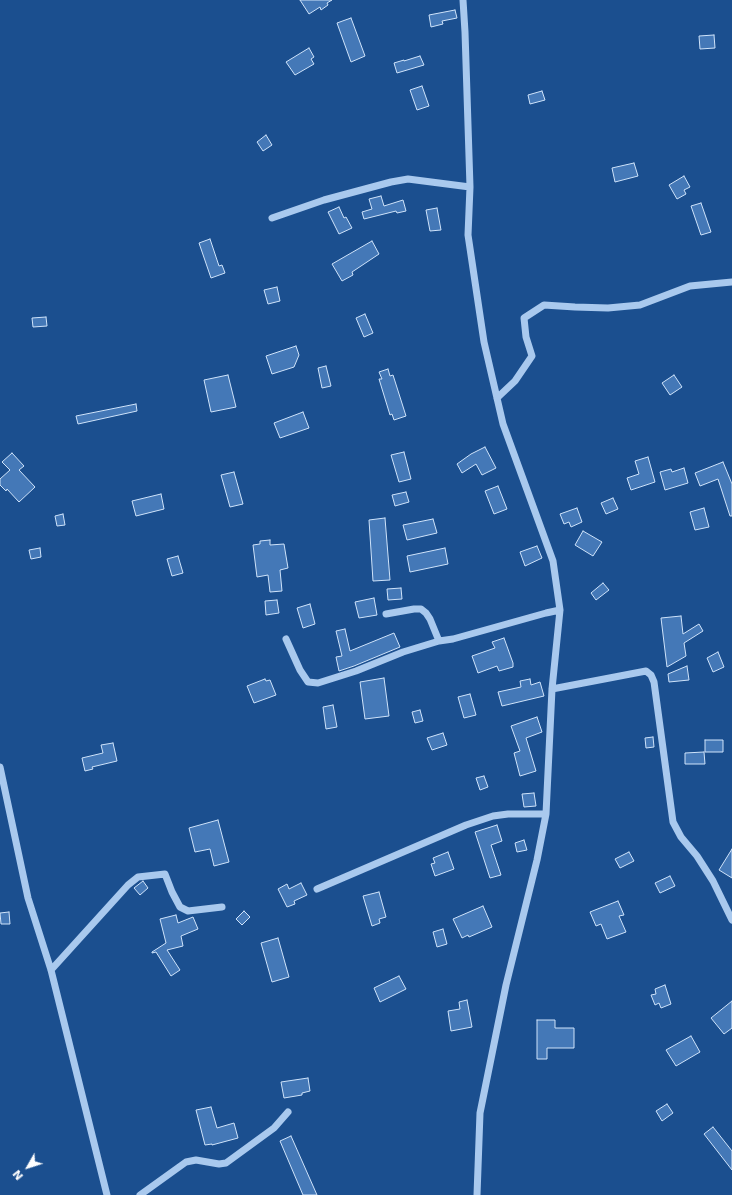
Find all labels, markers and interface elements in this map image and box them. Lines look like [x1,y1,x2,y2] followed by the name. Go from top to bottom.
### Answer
[8,1147,48,1187] north arrow
[10,1167,26,1183] text: N

